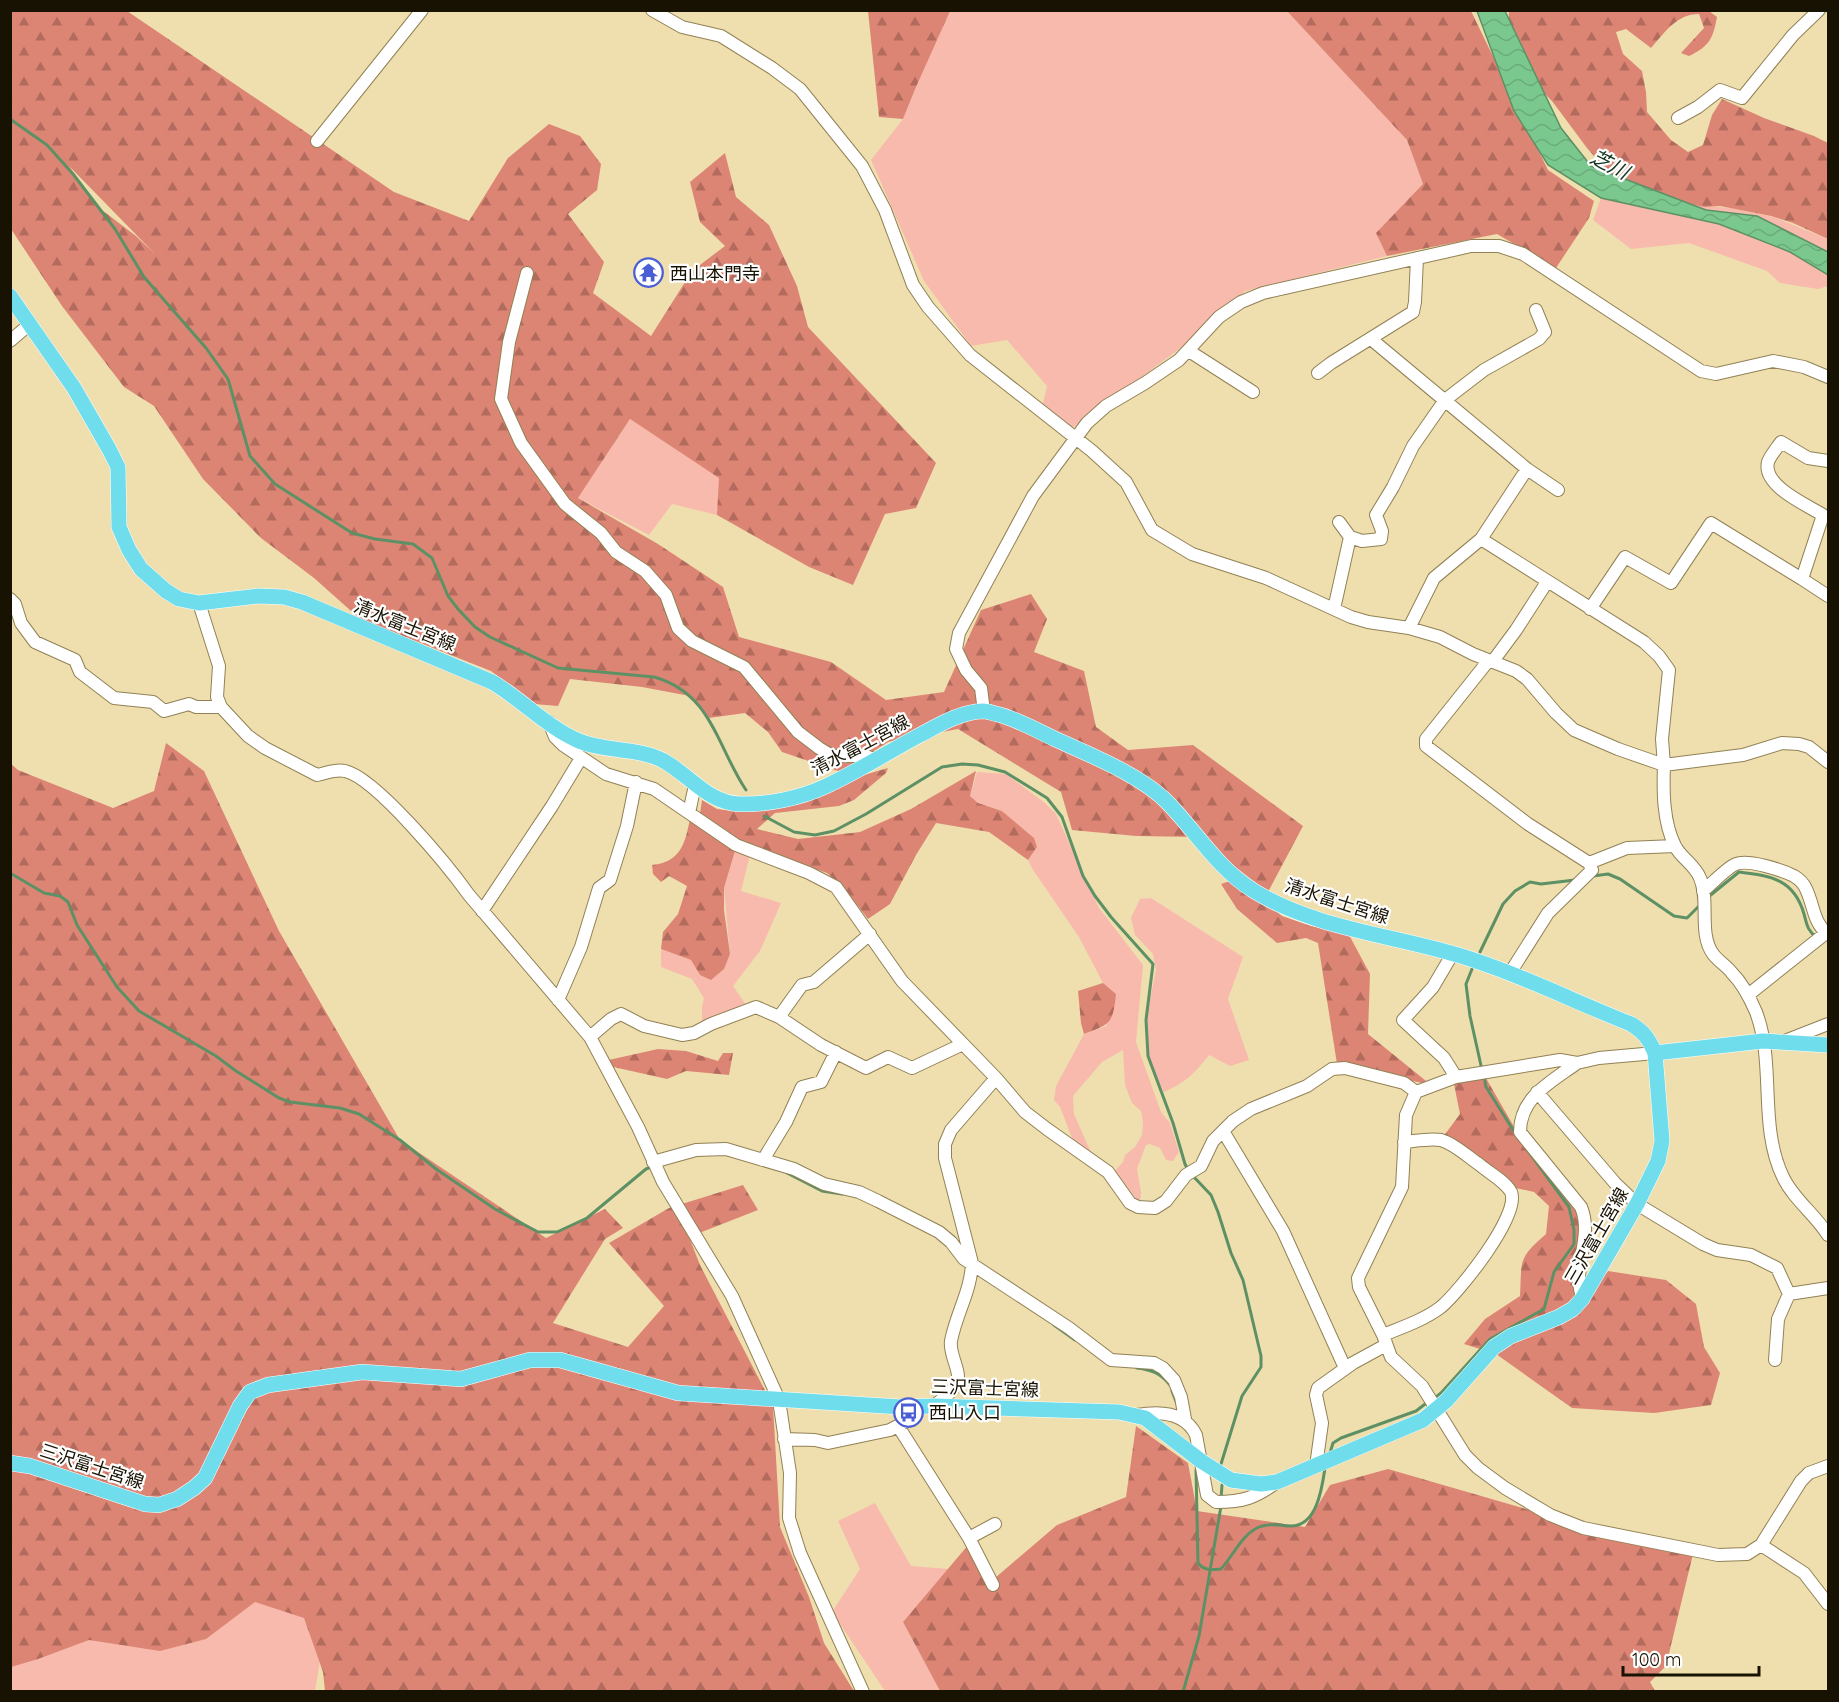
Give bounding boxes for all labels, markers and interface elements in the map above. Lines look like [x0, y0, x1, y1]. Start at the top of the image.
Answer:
water label: 芝川 [1587, 144, 1635, 185]
temple icon: 西山本門寺 [633, 257, 665, 289]
place label: 西山本門寺 [670, 262, 760, 285]
street label: 清水富士宮線 [351, 594, 459, 656]
street label: 清水富士宮線 [807, 709, 913, 781]
street label: 清水富士宮線 [1282, 873, 1392, 929]
street label: 三沢富士宮線 [1559, 1183, 1633, 1289]
street label: 三沢富士宮線 [931, 1375, 1039, 1401]
bus stop icon: 西山入口 [892, 1396, 924, 1428]
place label: 西山入口 [929, 1401, 1001, 1424]
street label: 三沢富士宮線 [37, 1438, 147, 1494]
scale bar [1623, 1639, 1760, 1677]
text: 100 m [1632, 1648, 1681, 1671]

